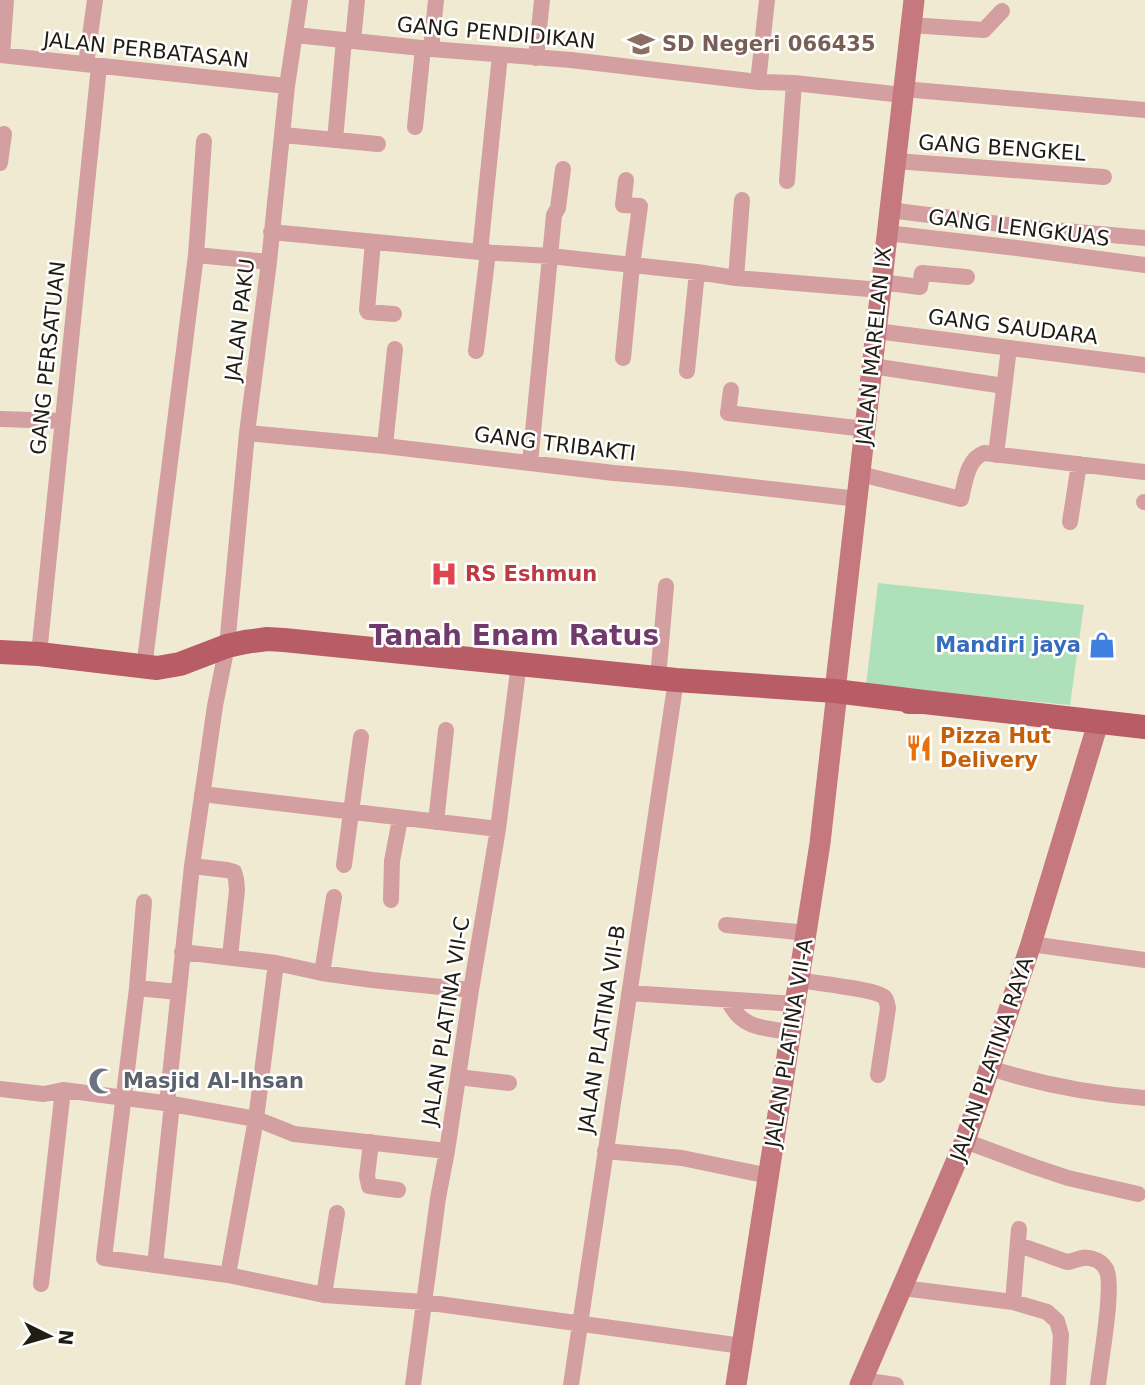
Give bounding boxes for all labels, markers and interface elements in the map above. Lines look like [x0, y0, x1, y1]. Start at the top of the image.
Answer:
street label: GANG PENDIDIKAN [396, 12, 596, 54]
street label: JALAN PERBATASAN [40, 27, 250, 73]
school or university icon: SD Negeri 066435 [626, 29, 656, 59]
place label: SD Negeri 066435 [662, 32, 876, 56]
street label: GANG BENGKEL [918, 130, 1087, 166]
street label: GANG LENGKUAS [927, 205, 1111, 251]
street label: JALAN MARELAN IX [851, 246, 896, 448]
street label: JALAN PAKU [220, 257, 259, 385]
street label: GANG PERSATUAN [26, 260, 70, 456]
street label: GANG SAUDARA [927, 305, 1100, 349]
street label: GANG TRIBAKTI [473, 422, 637, 466]
hospital icon: RS Eshmun [429, 559, 459, 589]
place label: RS Eshmun [465, 562, 597, 586]
district label: Tanah Enam Ratus [369, 619, 659, 652]
shop icon: Mandiri jaya [1087, 630, 1117, 660]
place label: Mandiri jaya [935, 633, 1081, 657]
place label: Pizza Hut Delivery [940, 724, 1051, 772]
restaurant icon: Pizza Hut Delivery [904, 733, 934, 763]
street label: JALAN PLATINA VII-C [417, 915, 474, 1129]
street label: JALAN PLATINA VII-B [573, 923, 630, 1137]
street label: JALAN PLATINA VII-A [760, 936, 817, 1151]
street label: JALAN PLATINA RAYA [945, 953, 1038, 1166]
mosque icon: Masjid Al-Ihsan [87, 1066, 117, 1096]
place label: Masjid Al-Ihsan [123, 1069, 304, 1093]
north arrow [14, 1301, 84, 1371]
text: N [54, 1329, 78, 1346]

